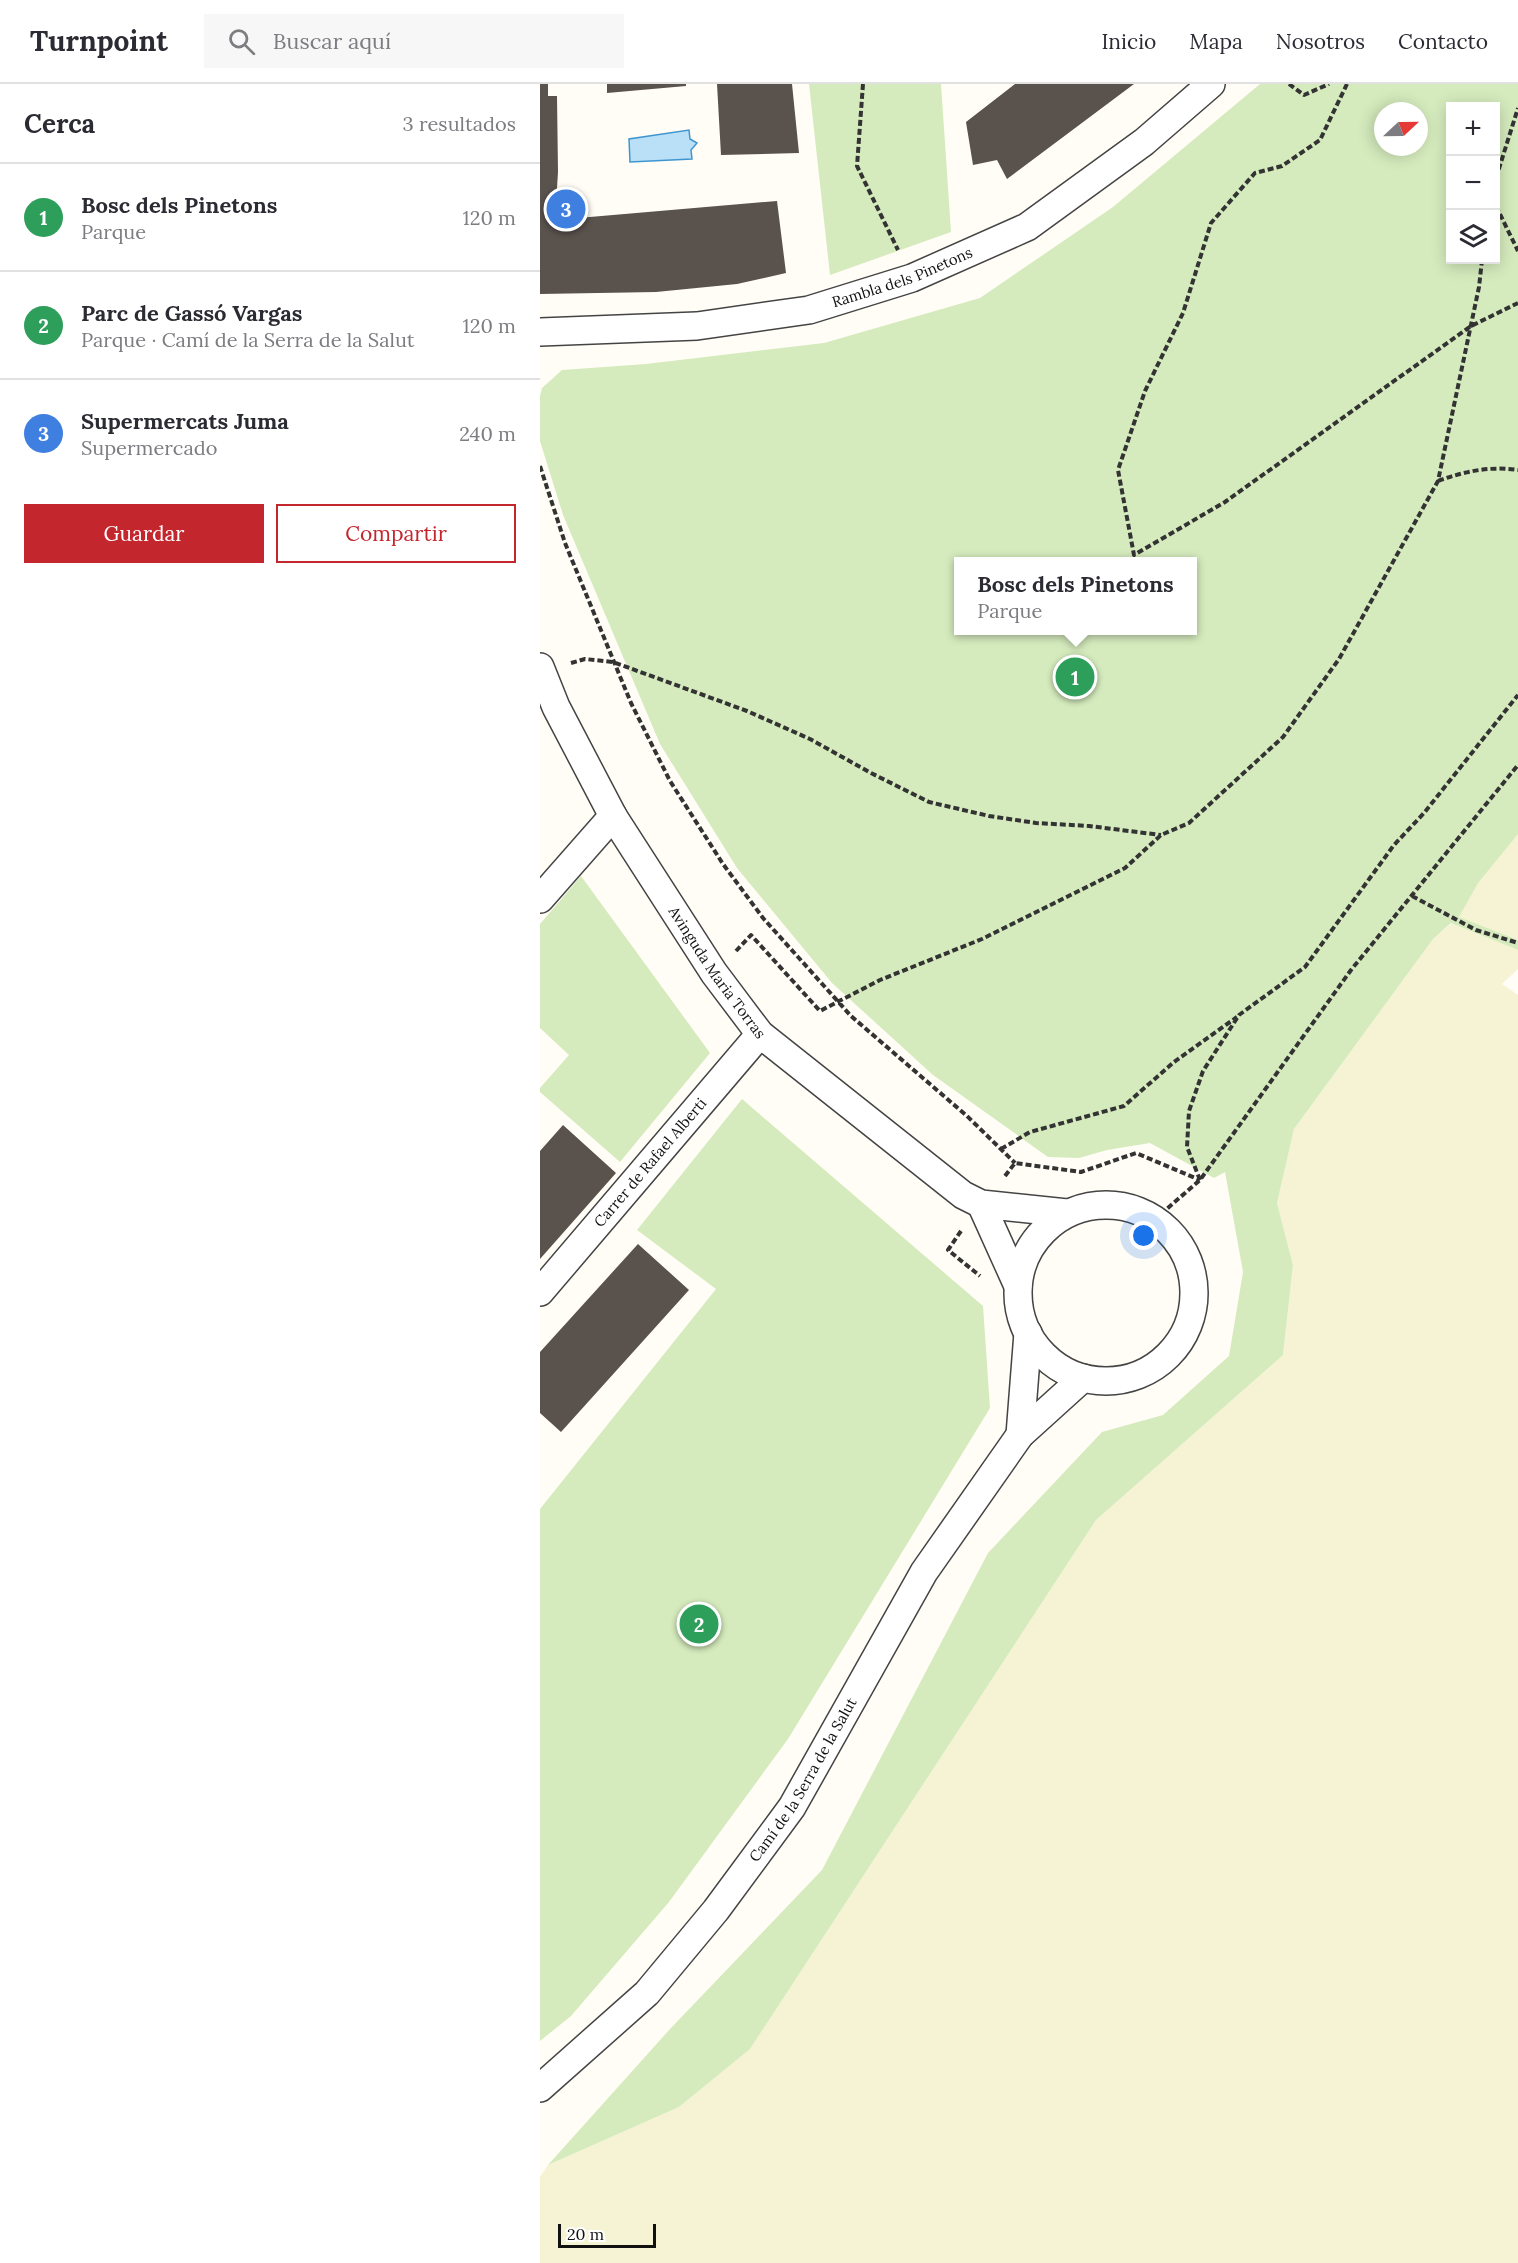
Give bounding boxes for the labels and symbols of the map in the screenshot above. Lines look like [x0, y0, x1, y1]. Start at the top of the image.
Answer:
north arrow [1374, 102, 1428, 156]
pin: 3 [546, 186, 586, 232]
street label: Rambla dels Pinetons [829, 242, 975, 311]
pin: 1 [1056, 654, 1094, 700]
street label: Avinguda Maria Torras [664, 902, 770, 1042]
street label: Carrer de Rafael Alberti [589, 1094, 710, 1231]
your location [1129, 1221, 1158, 1250]
pin: 2 [680, 1602, 718, 1646]
street label: Camí de la Serra de la Salut [745, 1694, 861, 1865]
scale bar [558, 2221, 656, 2248]

